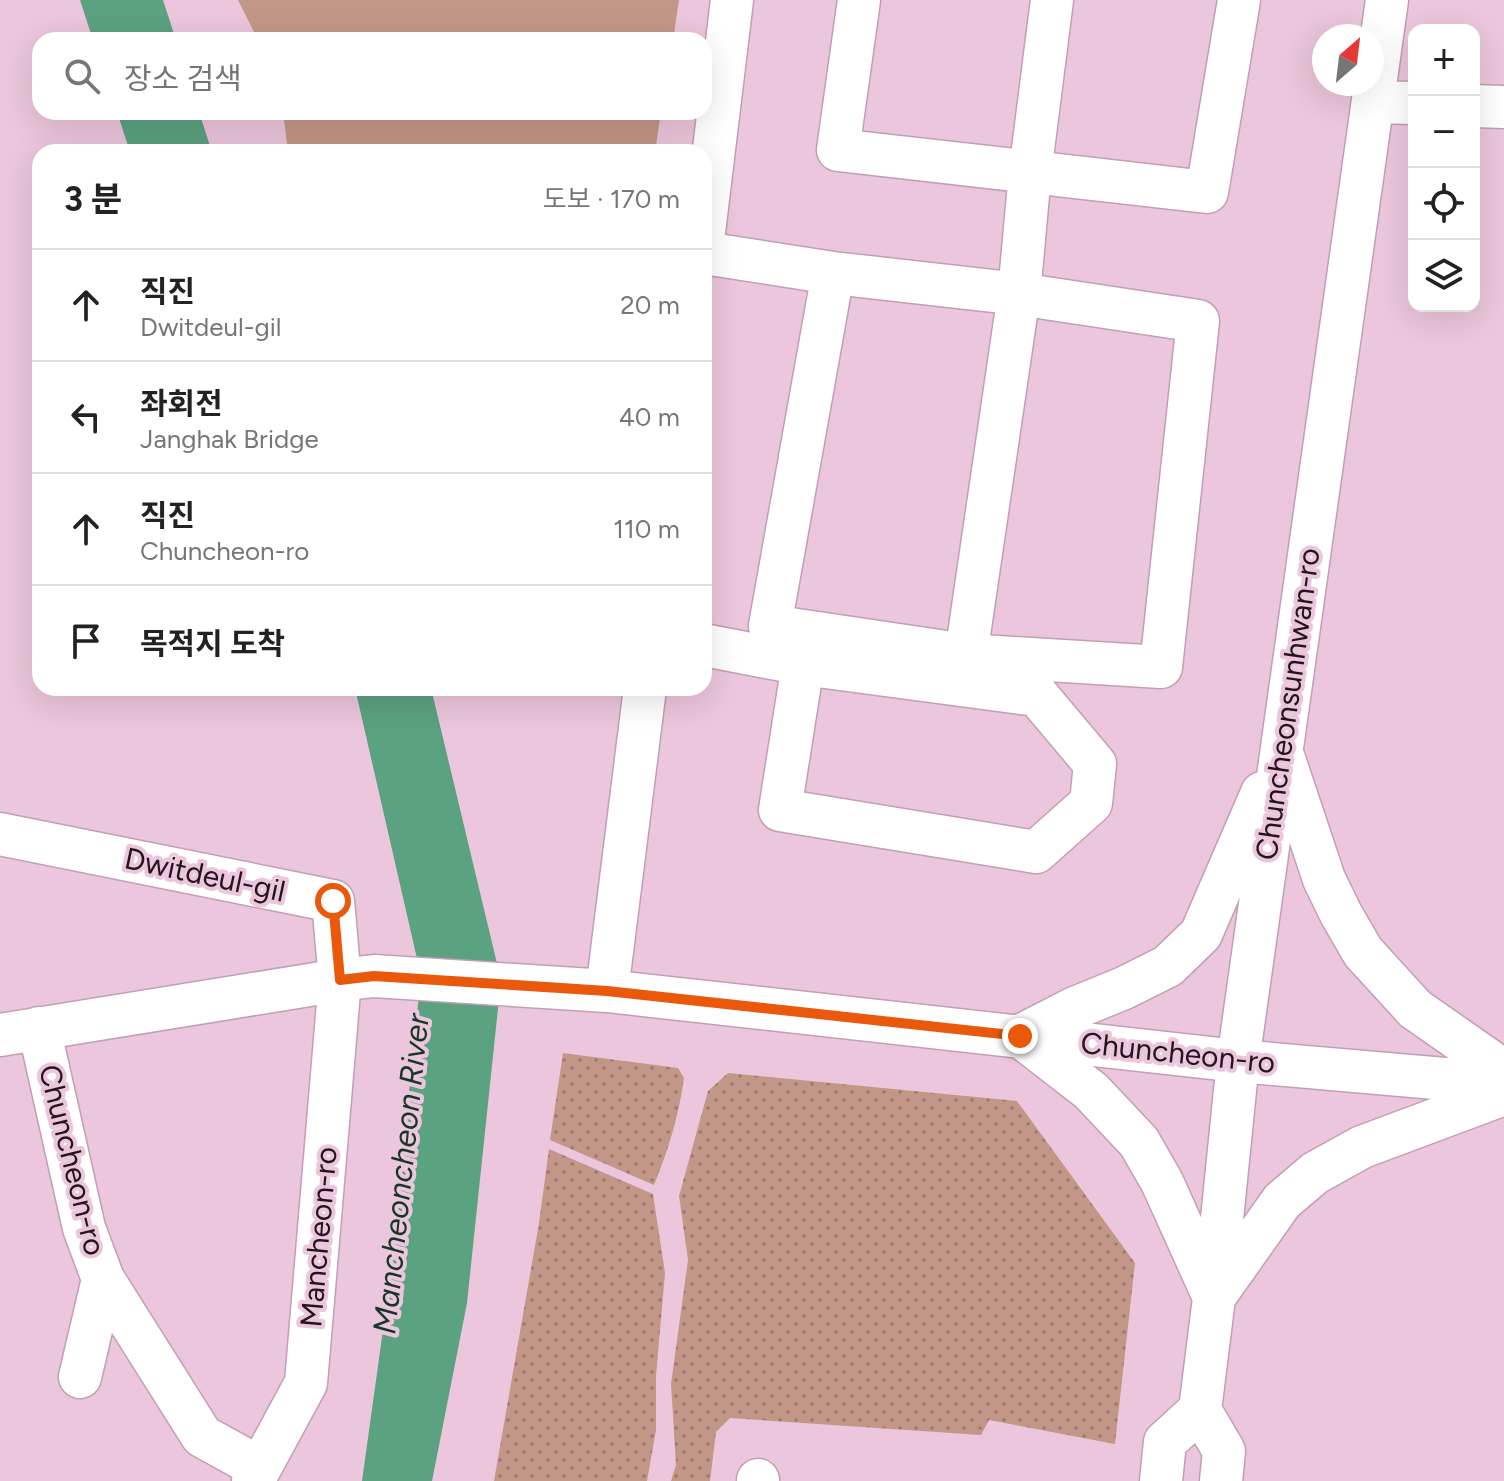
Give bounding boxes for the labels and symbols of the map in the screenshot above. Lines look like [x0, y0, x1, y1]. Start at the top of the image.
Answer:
north arrow [1312, 24, 1384, 96]
street label: Chuncheonsunhwan-ro [1247, 546, 1328, 862]
street label: Dwitdeul-gil [121, 839, 289, 910]
route start [315, 883, 351, 919]
water label: Mancheoncheon River [365, 1011, 437, 1336]
route end [1002, 1018, 1038, 1054]
street label: Chuncheon-ro [1079, 1024, 1277, 1081]
street label: Chuncheon-ro [31, 1061, 114, 1259]
street label: Mancheon-ro [292, 1145, 345, 1329]

